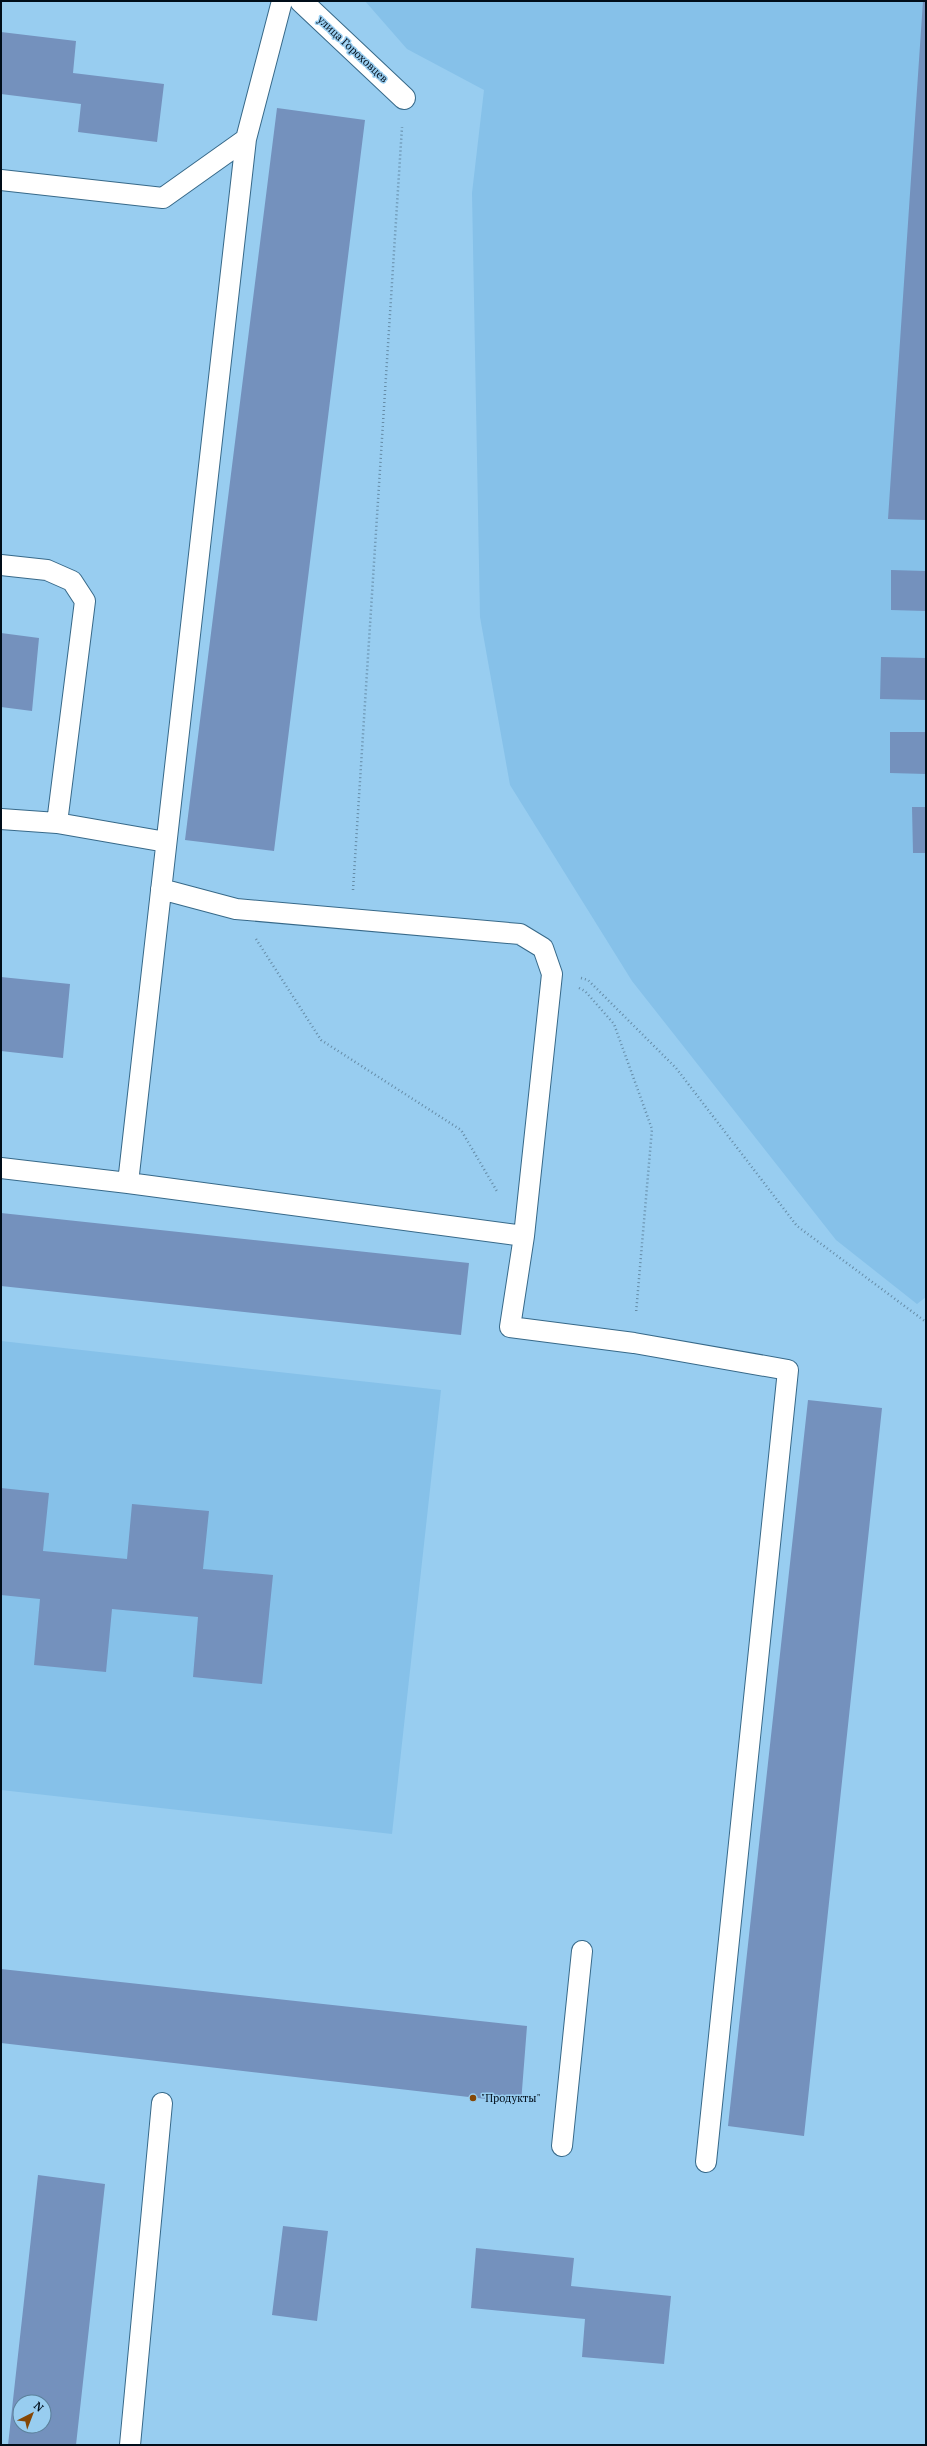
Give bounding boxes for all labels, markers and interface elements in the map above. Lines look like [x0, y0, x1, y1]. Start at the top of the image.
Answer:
street label: улица Гороховцев [314, 12, 392, 86]
place label: "Продукты" [481, 2091, 541, 2105]
marker: "Продукты" [468, 2093, 478, 2103]
north arrow [12, 2394, 52, 2434]
text: N [31, 2399, 47, 2415]

